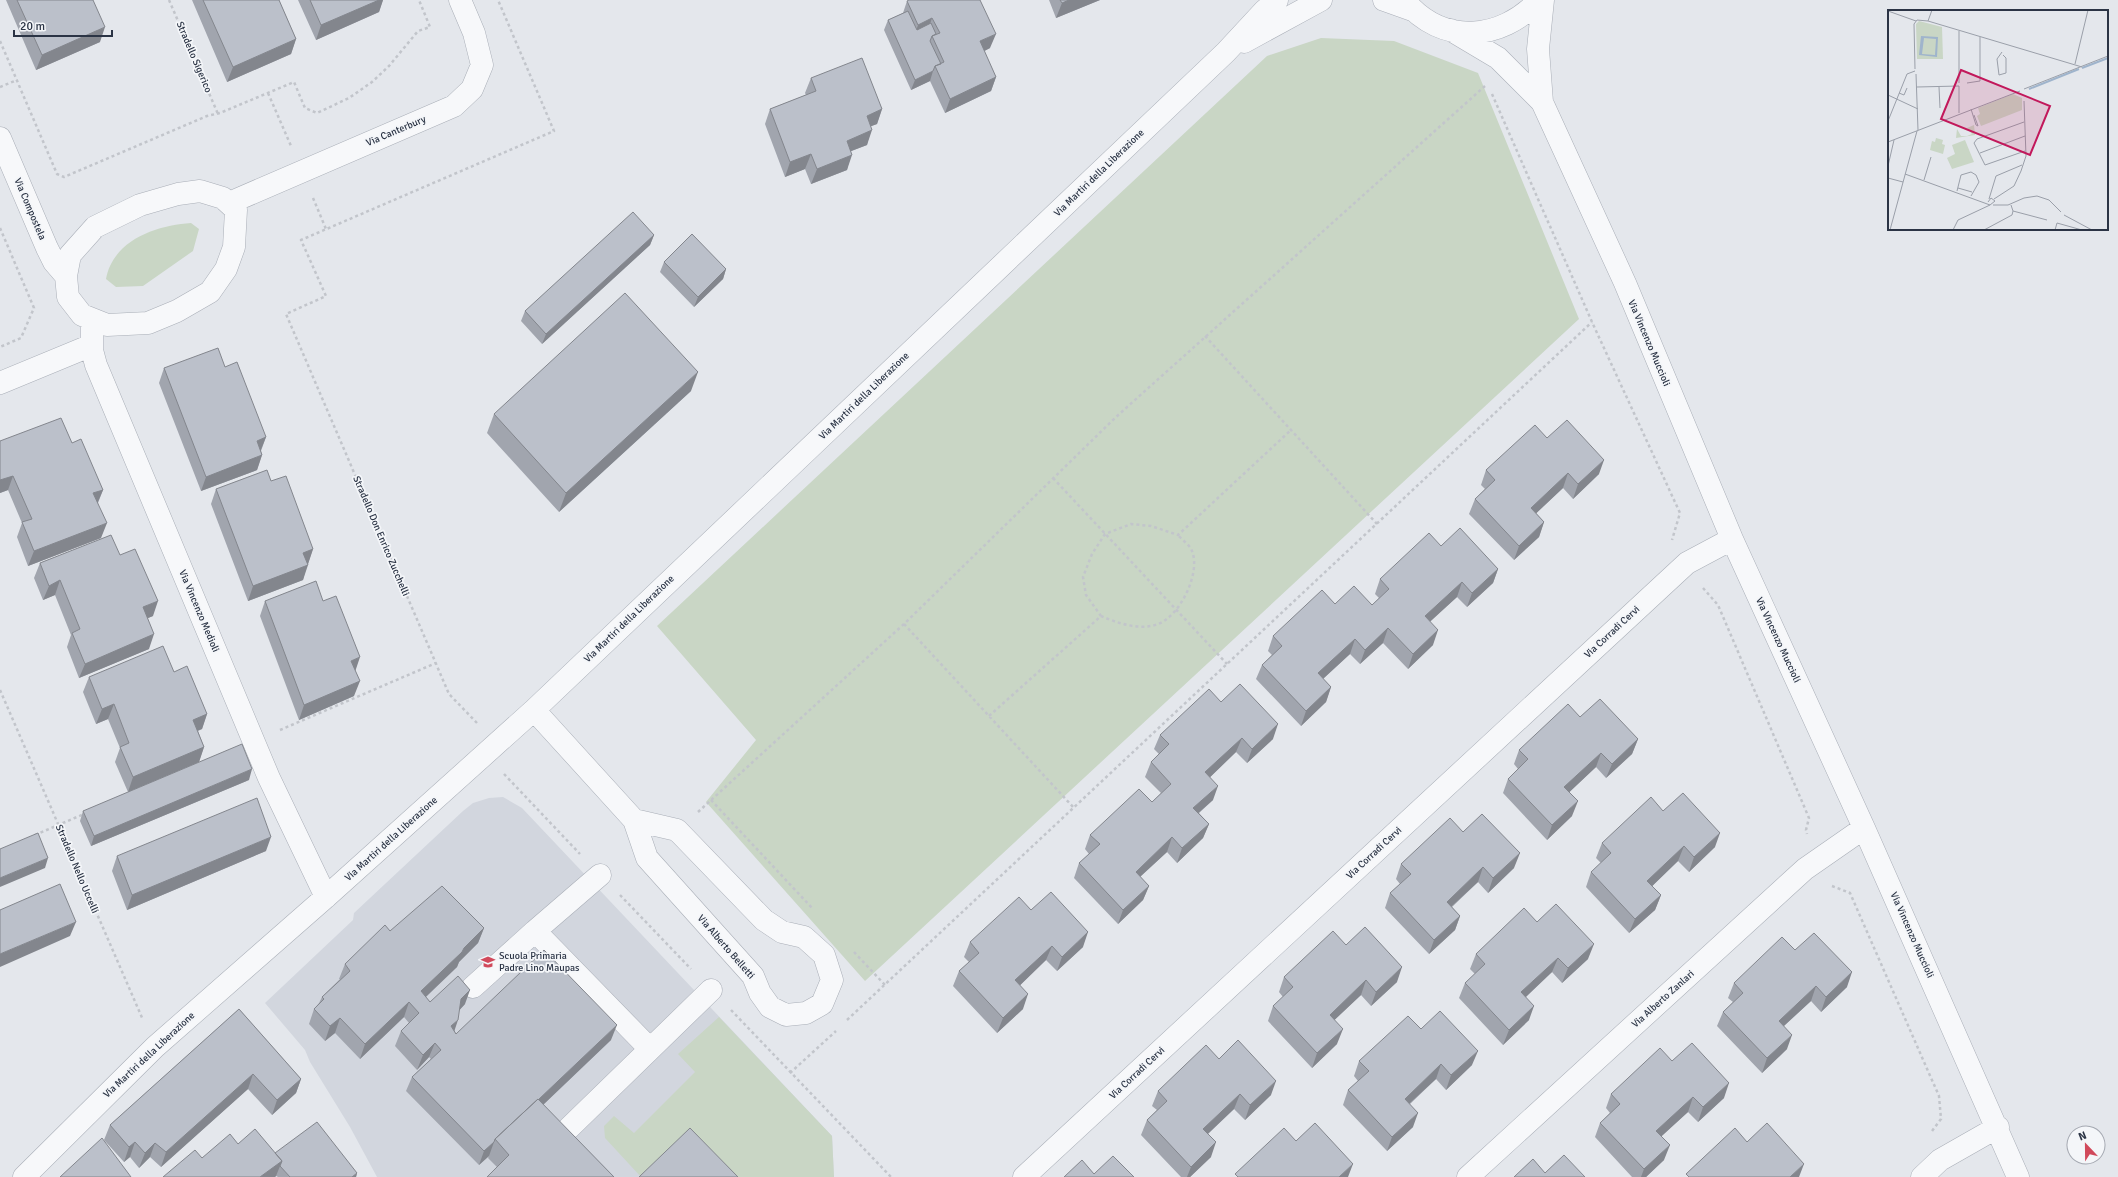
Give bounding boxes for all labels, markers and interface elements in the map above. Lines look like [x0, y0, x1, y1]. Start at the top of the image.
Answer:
inset map [1888, 10, 2108, 230]
scale bar [14, 12, 112, 38]
text: 20 m [20, 19, 45, 34]
street label: Stradello Sigerico [174, 20, 214, 94]
street label: Via Canterbury [364, 113, 428, 149]
street label: Via Martiri della Liberazione [1051, 127, 1147, 219]
street label: Via Compostela [12, 176, 48, 242]
street label: Via Vincenzo Muccioli [1625, 298, 1673, 388]
street label: Via Martiri della Liberazione [816, 350, 912, 442]
street label: Stradello Don Enrico Zucchelli [350, 474, 412, 598]
street label: Via Vincenzo Medioli [176, 568, 222, 654]
street label: Via Martiri della Liberazione [581, 573, 677, 665]
street label: Via Vincenzo Muccioli [1753, 595, 1803, 685]
street label: Via Corradi Cervi [1582, 603, 1642, 661]
street label: Via Martiri della Liberazione [342, 794, 440, 884]
street label: Stradello Nello Uccelli [53, 823, 101, 915]
street label: Via Corradi Cervi [1344, 824, 1404, 882]
street label: Via Vincenzo Muccioli [1888, 890, 1936, 980]
street label: Via Alberto Belletti [695, 912, 757, 982]
place label: Scuola Primaria Padre Lino Maupas [499, 950, 580, 974]
school or university icon: Scuola Primaria Padre Lino Maupas [480, 954, 496, 970]
street label: Via Alberto Zanlari [1629, 968, 1697, 1030]
street label: Via Martiri della Liberazione [101, 1009, 197, 1101]
street label: Via Corradi Cervi [1107, 1044, 1167, 1102]
north arrow [2066, 1125, 2106, 1165]
text: N [2076, 1129, 2088, 1144]

